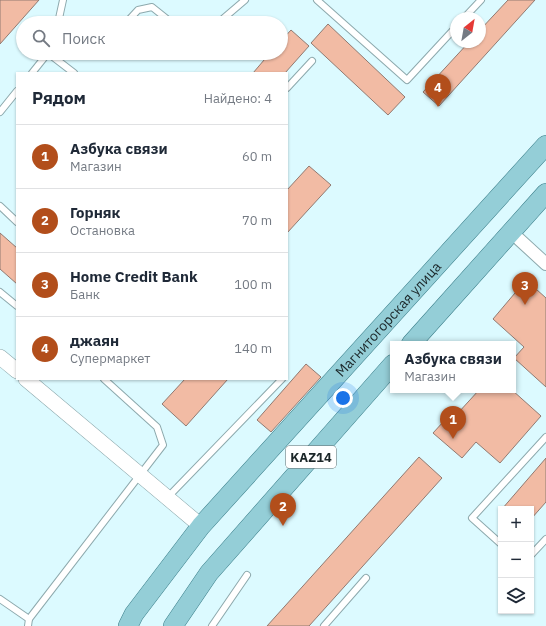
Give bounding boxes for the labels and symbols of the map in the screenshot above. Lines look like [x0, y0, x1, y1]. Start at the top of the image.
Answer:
north arrow [450, 12, 486, 48]
pin: 4 [425, 74, 451, 107]
street label: Магнитогорская улица [332, 257, 445, 381]
pin: 3 [512, 272, 538, 305]
your location [333, 388, 353, 408]
pin: 1 [440, 406, 466, 439]
road number: KAZ14 [286, 446, 336, 468]
pin: 2 [270, 493, 296, 526]

